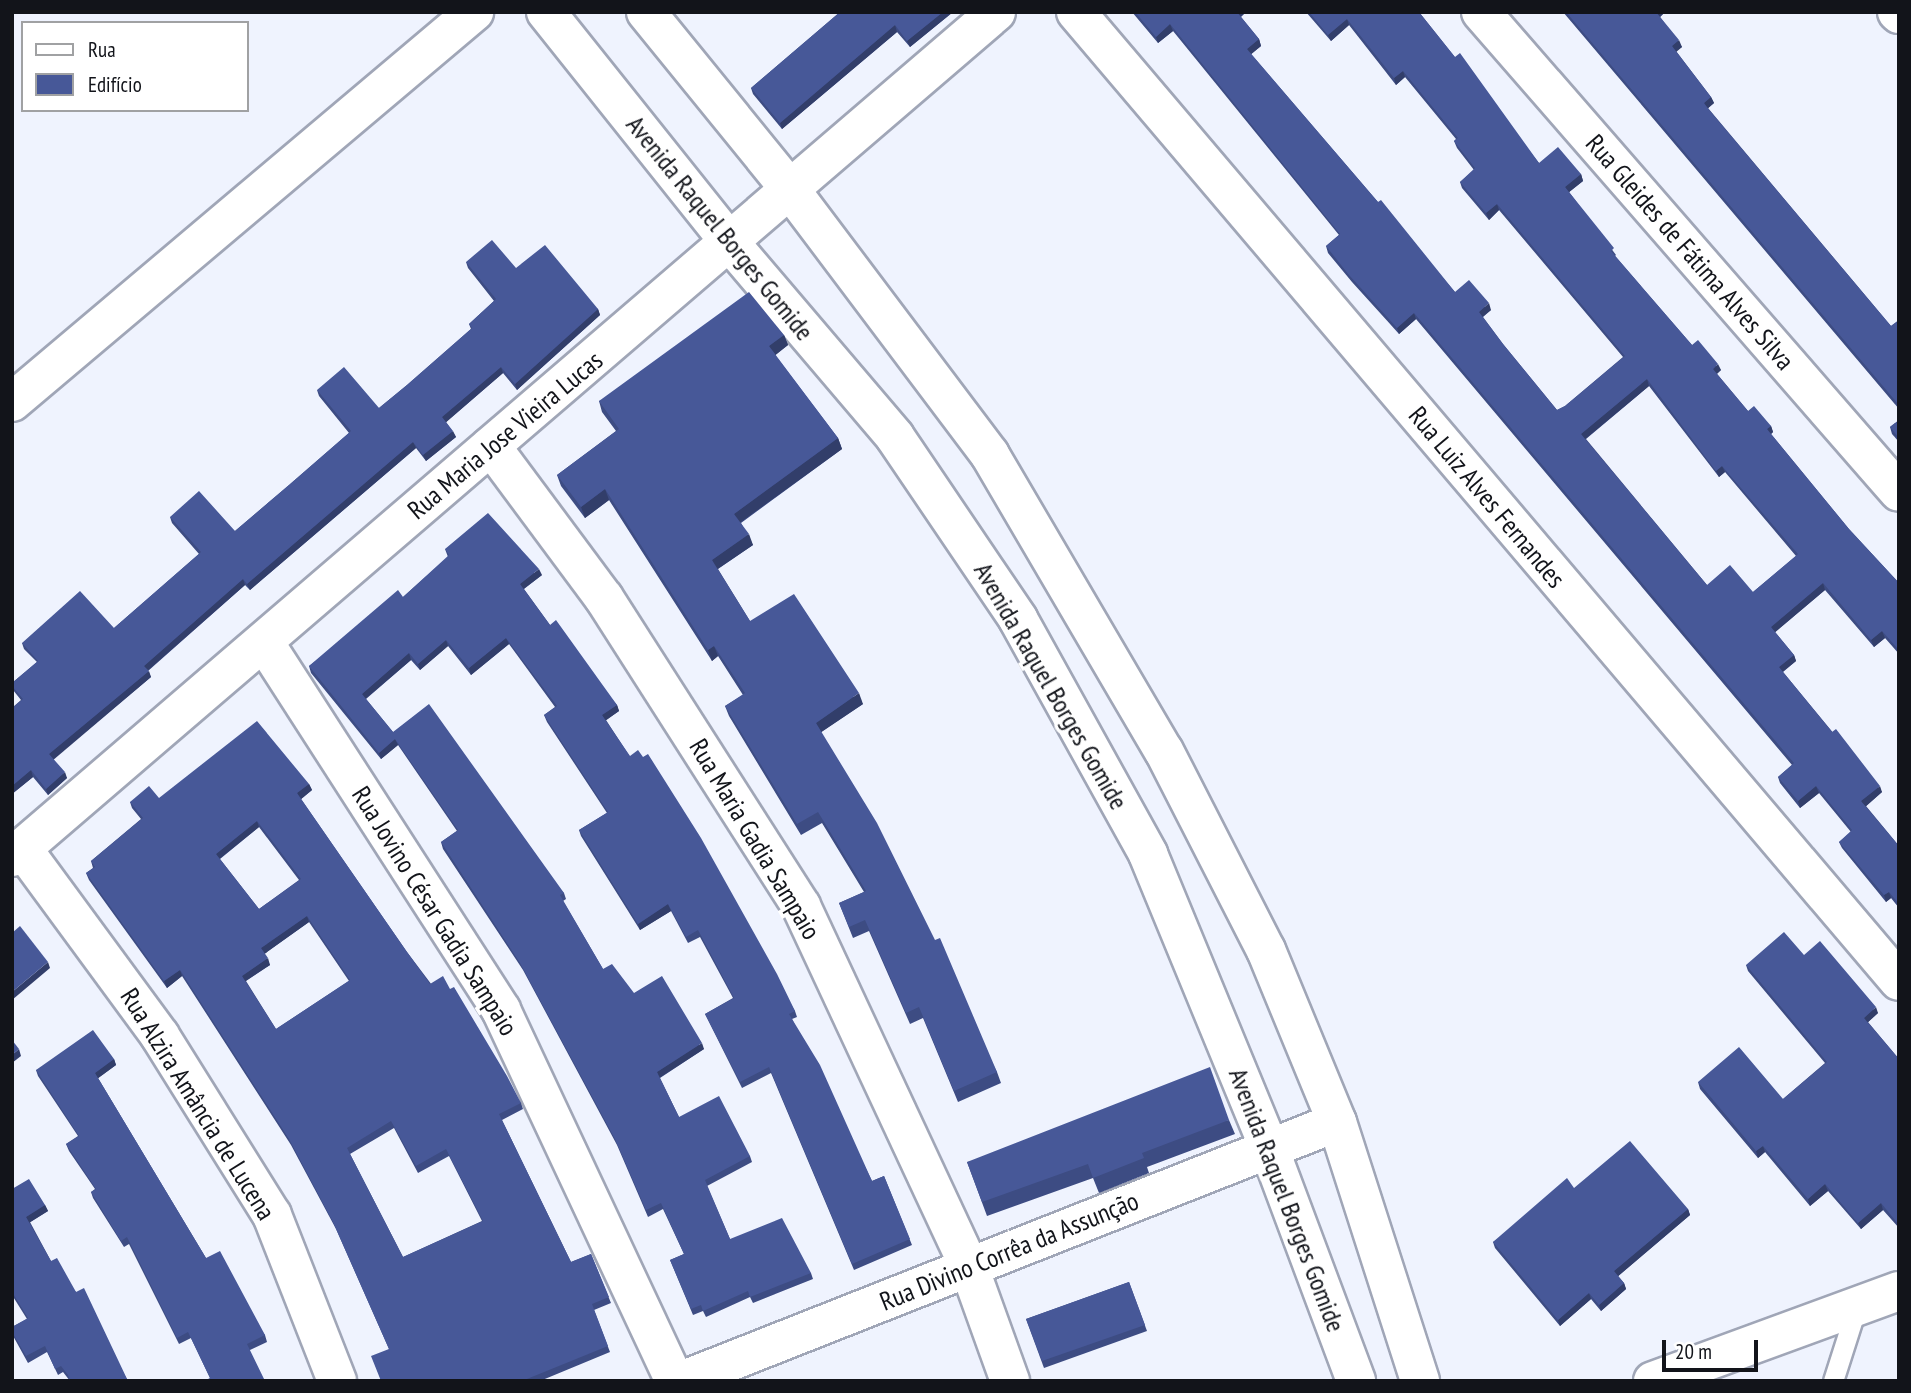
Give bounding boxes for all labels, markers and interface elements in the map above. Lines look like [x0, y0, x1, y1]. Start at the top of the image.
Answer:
legend [21, 21, 248, 112]
text: Rua [88, 36, 116, 63]
text: Edifício [88, 71, 142, 98]
street label: Avenida Raquel Borges Gomide [620, 109, 820, 347]
street label: Rua Gleides de Fátima Alves Silva [1579, 128, 1801, 376]
street label: Rua Maria Jose Vieira Lucas [401, 344, 609, 526]
street label: Rua Luiz Alves Fernandes [1402, 400, 1572, 594]
street label: Avenida Raquel Borges Gomide [968, 557, 1134, 815]
street label: Rua Maria Gadia Sampaio [683, 733, 827, 945]
street label: Rua Jovino César Gadia Sampaio [346, 781, 524, 1041]
street label: Rua Alzira Amância de Lucena [114, 982, 282, 1226]
street label: Avenida Raquel Borges Gomide [1222, 1064, 1352, 1336]
street label: Rua Divino Corrêa da Assunção [875, 1185, 1143, 1317]
scale bar [1666, 1326, 1762, 1370]
text: 20 m [1675, 1338, 1712, 1365]

